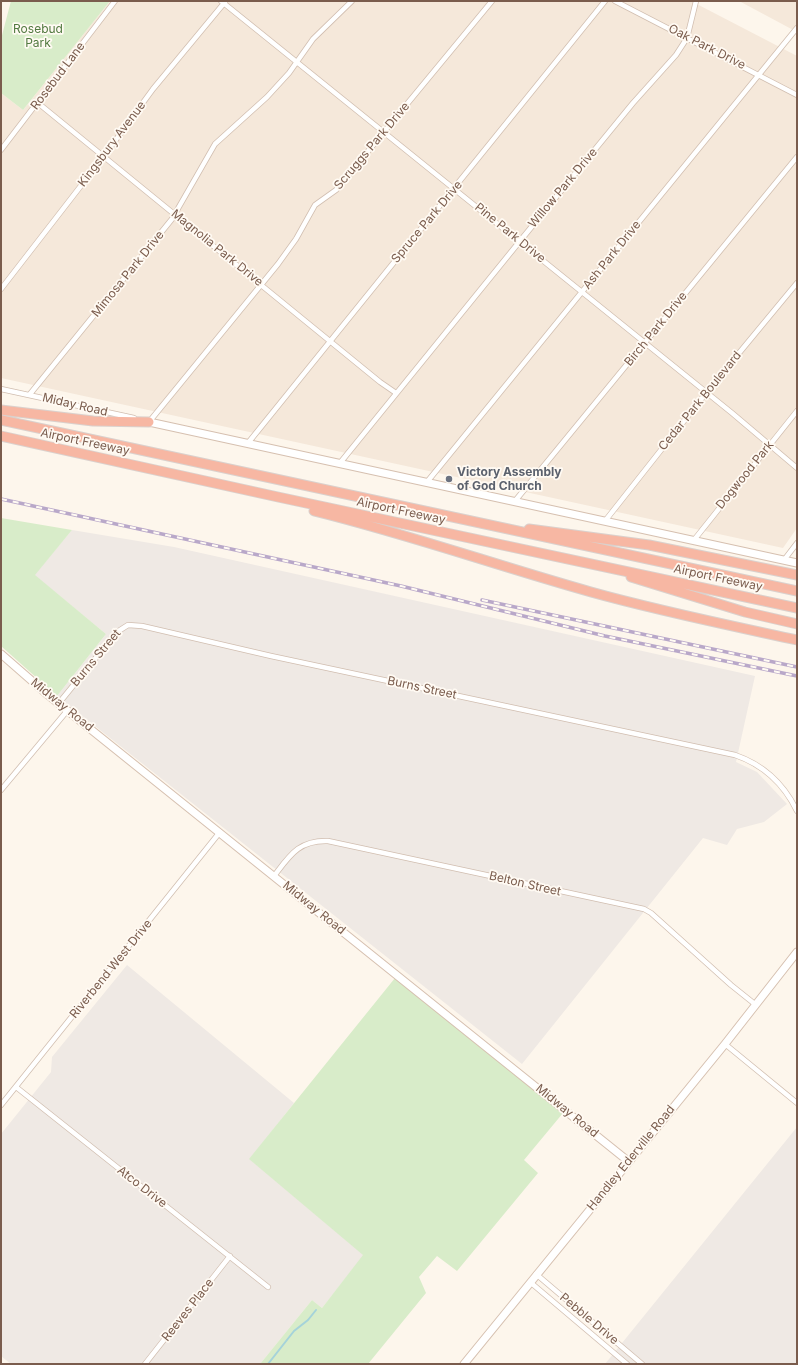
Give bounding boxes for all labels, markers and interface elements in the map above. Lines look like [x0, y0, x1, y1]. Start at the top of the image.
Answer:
street label: Oak Park Drive [666, 21, 748, 73]
park label: Rosebud Park [13, 22, 63, 50]
street label: Rosebud Lane [28, 39, 88, 113]
street label: Kingsbury Avenue [75, 98, 149, 190]
street label: Scruggs Park Drive [331, 99, 413, 193]
street label: Willow Park Drive [525, 145, 601, 231]
street label: Spruce Park Drive [388, 178, 466, 266]
street label: Pine Park Drive [472, 200, 548, 266]
street label: Magnolia Park Drive [168, 207, 266, 289]
street label: Ash Park Drive [580, 218, 644, 292]
street label: Mimosa Park Drive [89, 228, 167, 320]
street label: Birch Park Drive [622, 289, 690, 369]
street label: Cedar Park Boulevard [655, 348, 745, 454]
street label: Miday Road [41, 390, 109, 420]
street label: Airport Freeway [39, 426, 131, 458]
street label: Dogwood Park [713, 438, 777, 512]
place label: Victory Assembly of God Church [457, 465, 562, 493]
marker: Victory Assembly of God Church [444, 474, 454, 484]
street label: Airport Freeway [355, 495, 447, 527]
street label: Airport Freeway [672, 562, 764, 594]
street label: Burns Street [68, 626, 124, 690]
street label: Burns Street [386, 674, 458, 702]
street label: Midway Road [28, 675, 96, 735]
street label: Belton Street [488, 869, 562, 899]
street label: Midway Road [280, 878, 348, 938]
street label: Riverbend West Drive [67, 917, 155, 1021]
street label: Midway Road [533, 1081, 601, 1141]
street label: Handley Ederville Road [584, 1103, 678, 1213]
street label: Atco Drive [114, 1163, 170, 1211]
street label: Reeves Place [159, 1276, 217, 1344]
street label: Pebble Drive [557, 1290, 621, 1348]

